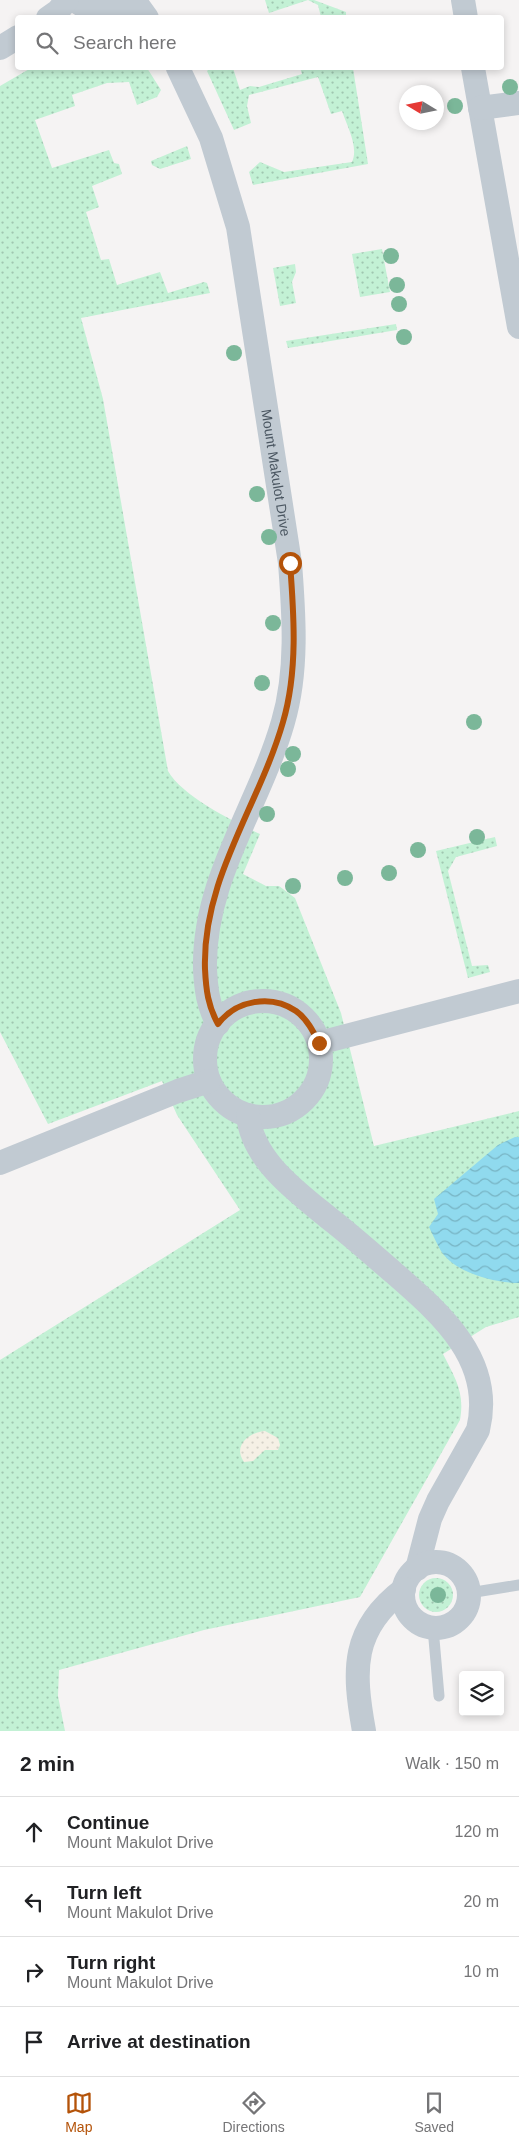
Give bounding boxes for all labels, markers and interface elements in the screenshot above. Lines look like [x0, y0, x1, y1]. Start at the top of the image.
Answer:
search box [15, 15, 504, 70]
icon: search [33, 29, 61, 57]
text: Search here [73, 32, 177, 53]
north arrow [399, 85, 444, 130]
street label: Mount Makulot Drive [258, 408, 294, 538]
route start [279, 552, 302, 575]
route end [308, 1032, 331, 1055]
map controls [459, 1671, 504, 1716]
button: layers [459, 1671, 504, 1716]
text: 2 min [20, 1752, 75, 1775]
text: Walk · 150 m [405, 1755, 499, 1772]
text: Continue [67, 1812, 149, 1833]
icon: ahead [20, 1818, 48, 1846]
text: 120 m [455, 1823, 499, 1840]
text: Mount Makulot Drive [67, 1834, 214, 1851]
text: Turn left [67, 1882, 142, 1903]
icon: left [20, 1888, 48, 1916]
text: 20 m [463, 1893, 499, 1910]
text: Mount Makulot Drive [67, 1904, 214, 1921]
text: Turn right [67, 1952, 155, 1973]
icon: right [20, 1958, 48, 1986]
text: 10 m [463, 1963, 499, 1980]
text: Mount Makulot Drive [67, 1974, 214, 1991]
icon: arrive [20, 2028, 48, 2056]
text: Arrive at destination [67, 2031, 251, 2052]
tab: Map [65, 2089, 93, 2135]
tab: Directions [223, 2089, 285, 2135]
tab: Saved [414, 2089, 454, 2135]

